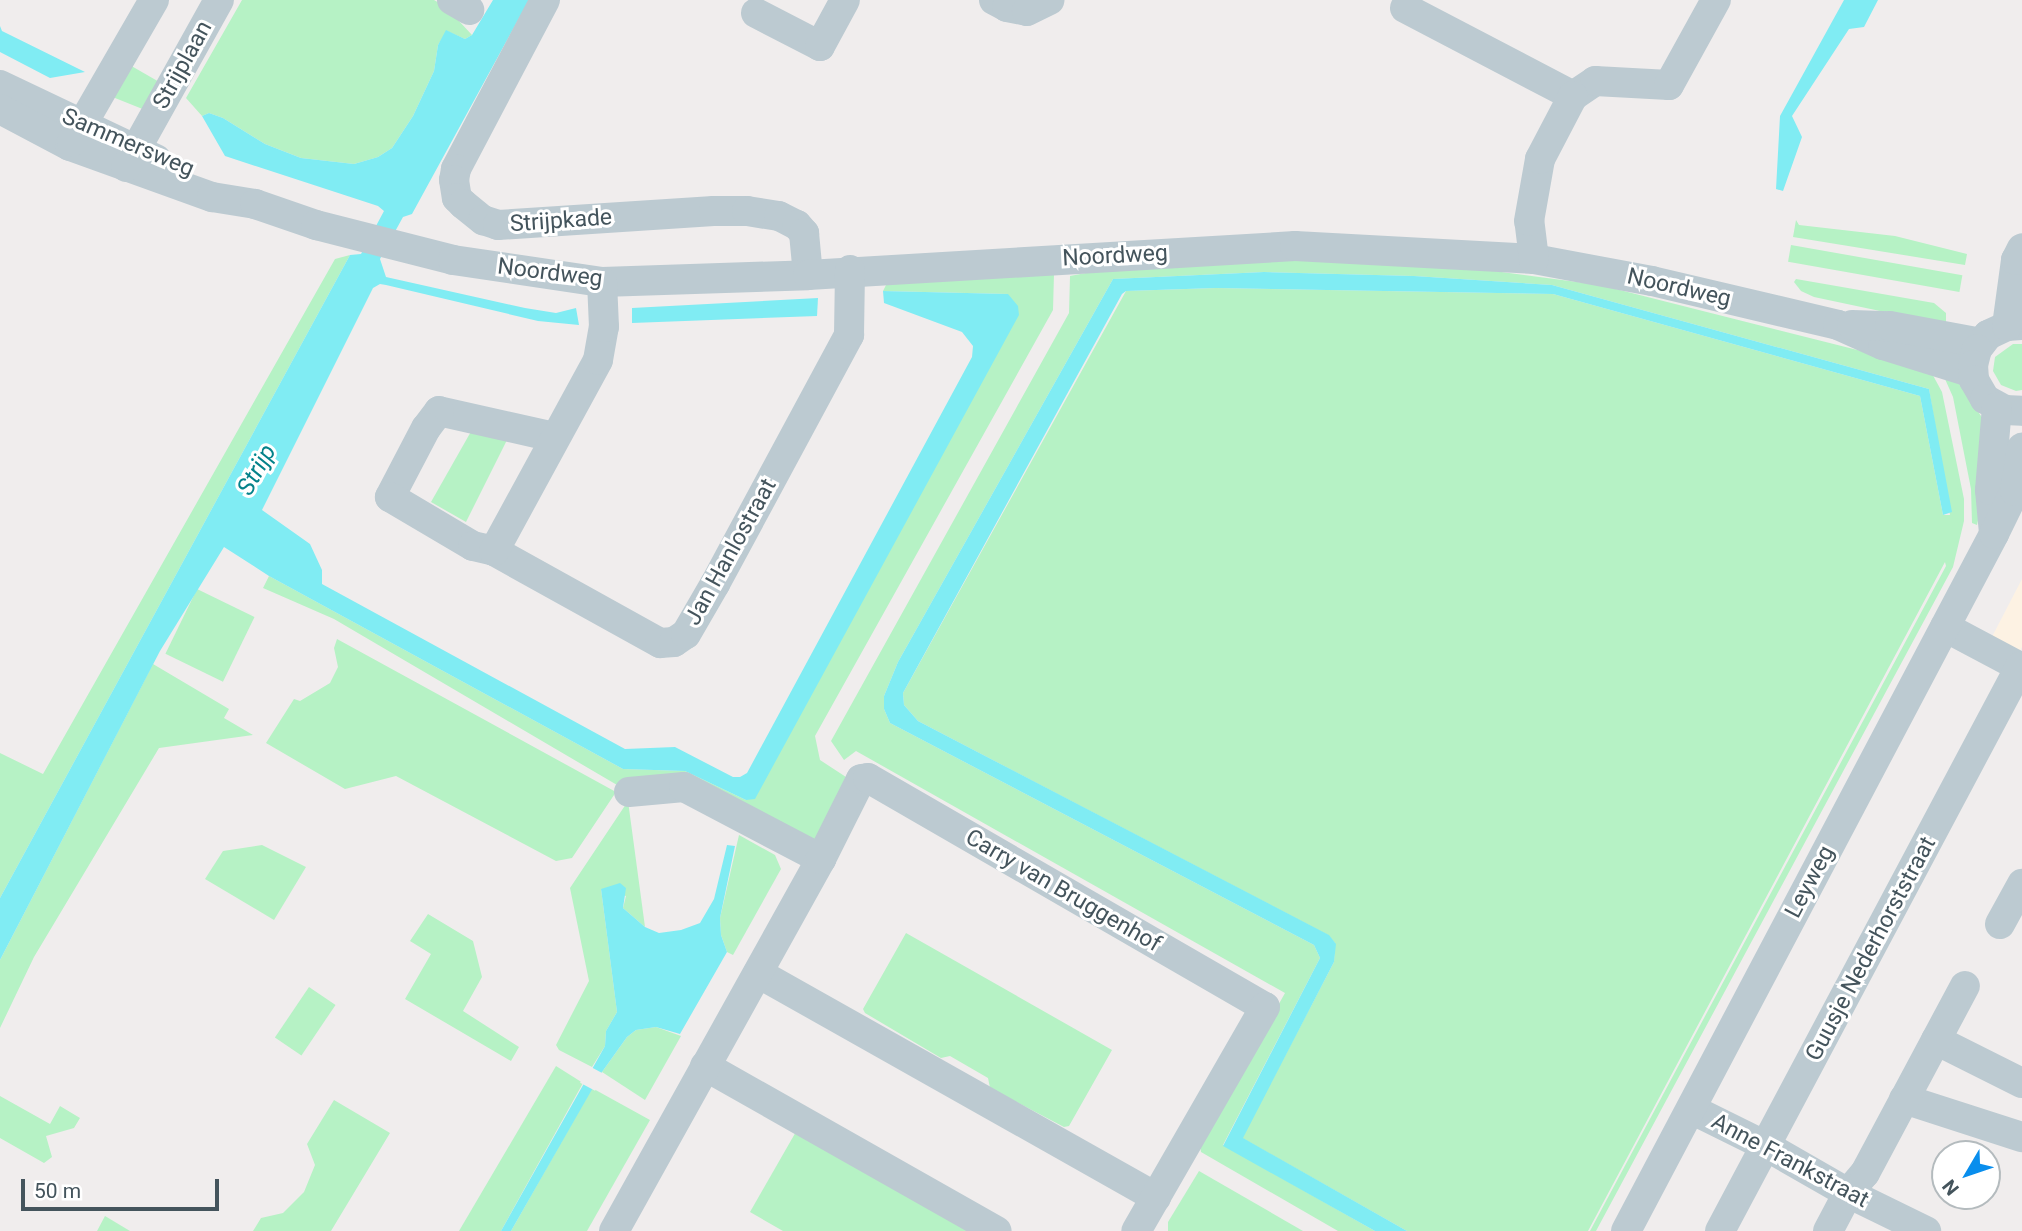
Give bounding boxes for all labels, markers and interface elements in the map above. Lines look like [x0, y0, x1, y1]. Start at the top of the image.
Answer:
street label: Strijplaan [148, 16, 218, 114]
street label: Sammersweg [58, 103, 198, 183]
street label: Strijpkade [509, 204, 613, 238]
street label: Noordweg [1062, 239, 1168, 273]
street label: Noordweg [496, 253, 604, 293]
street label: Noordweg [1624, 263, 1734, 313]
water label: Strijp [231, 440, 283, 500]
street label: Jan Hanlostraat [679, 474, 783, 630]
street label: Carry van Bruggenhof [960, 824, 1166, 958]
street label: Guusje Nederhorststraat [1800, 832, 1942, 1066]
street label: Leyweg [1780, 841, 1840, 923]
street label: Anne Frankstraat [1707, 1108, 1873, 1214]
north arrow [1931, 1140, 2001, 1210]
scale bar [24, 1164, 222, 1208]
text: N [1938, 1175, 1964, 1200]
text: 50 m [34, 1179, 81, 1203]

